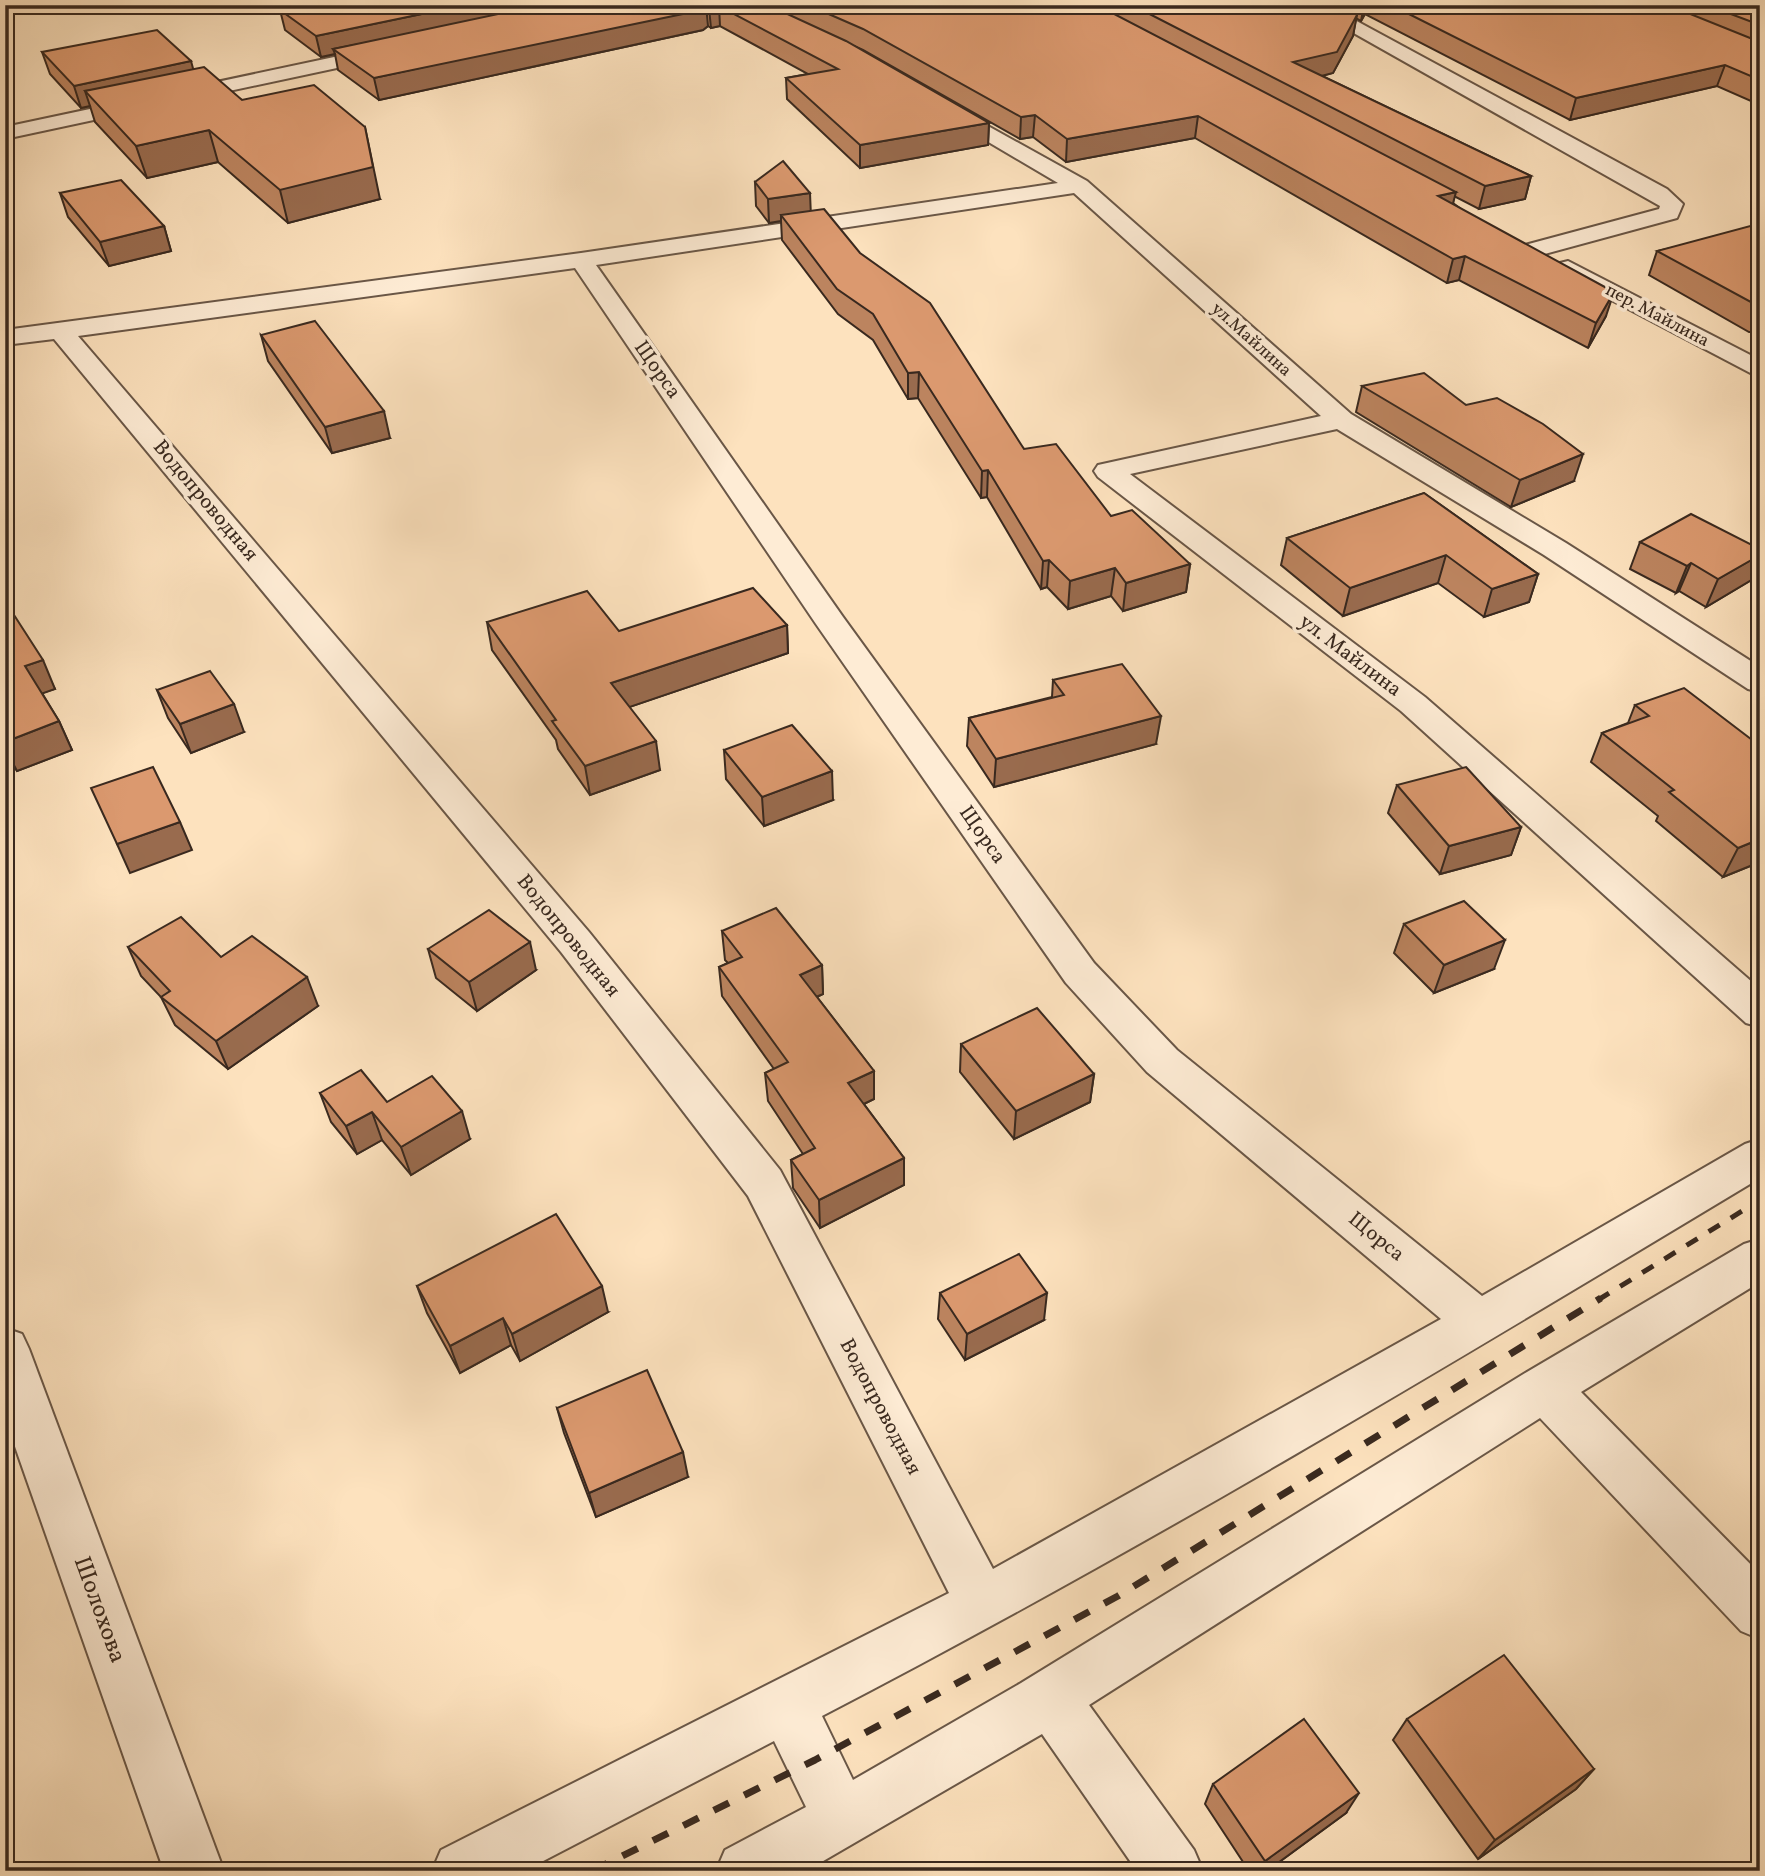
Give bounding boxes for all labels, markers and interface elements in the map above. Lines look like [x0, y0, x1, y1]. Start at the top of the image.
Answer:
street label: пер. Майлина [1601, 278, 1713, 354]
street label: ул.Майлина [1205, 297, 1297, 383]
street label: Щорса [626, 335, 688, 405]
street label: Водопроводная [145, 434, 265, 568]
street label: ул. Майлина [1293, 608, 1407, 704]
street label: Щорса [951, 800, 1013, 870]
street label: Водопроводная [509, 868, 627, 1004]
street label: Щорса [1342, 1205, 1410, 1269]
street label: Водопроводная [832, 1334, 928, 1480]
street label: Шолохова [64, 1552, 134, 1668]

